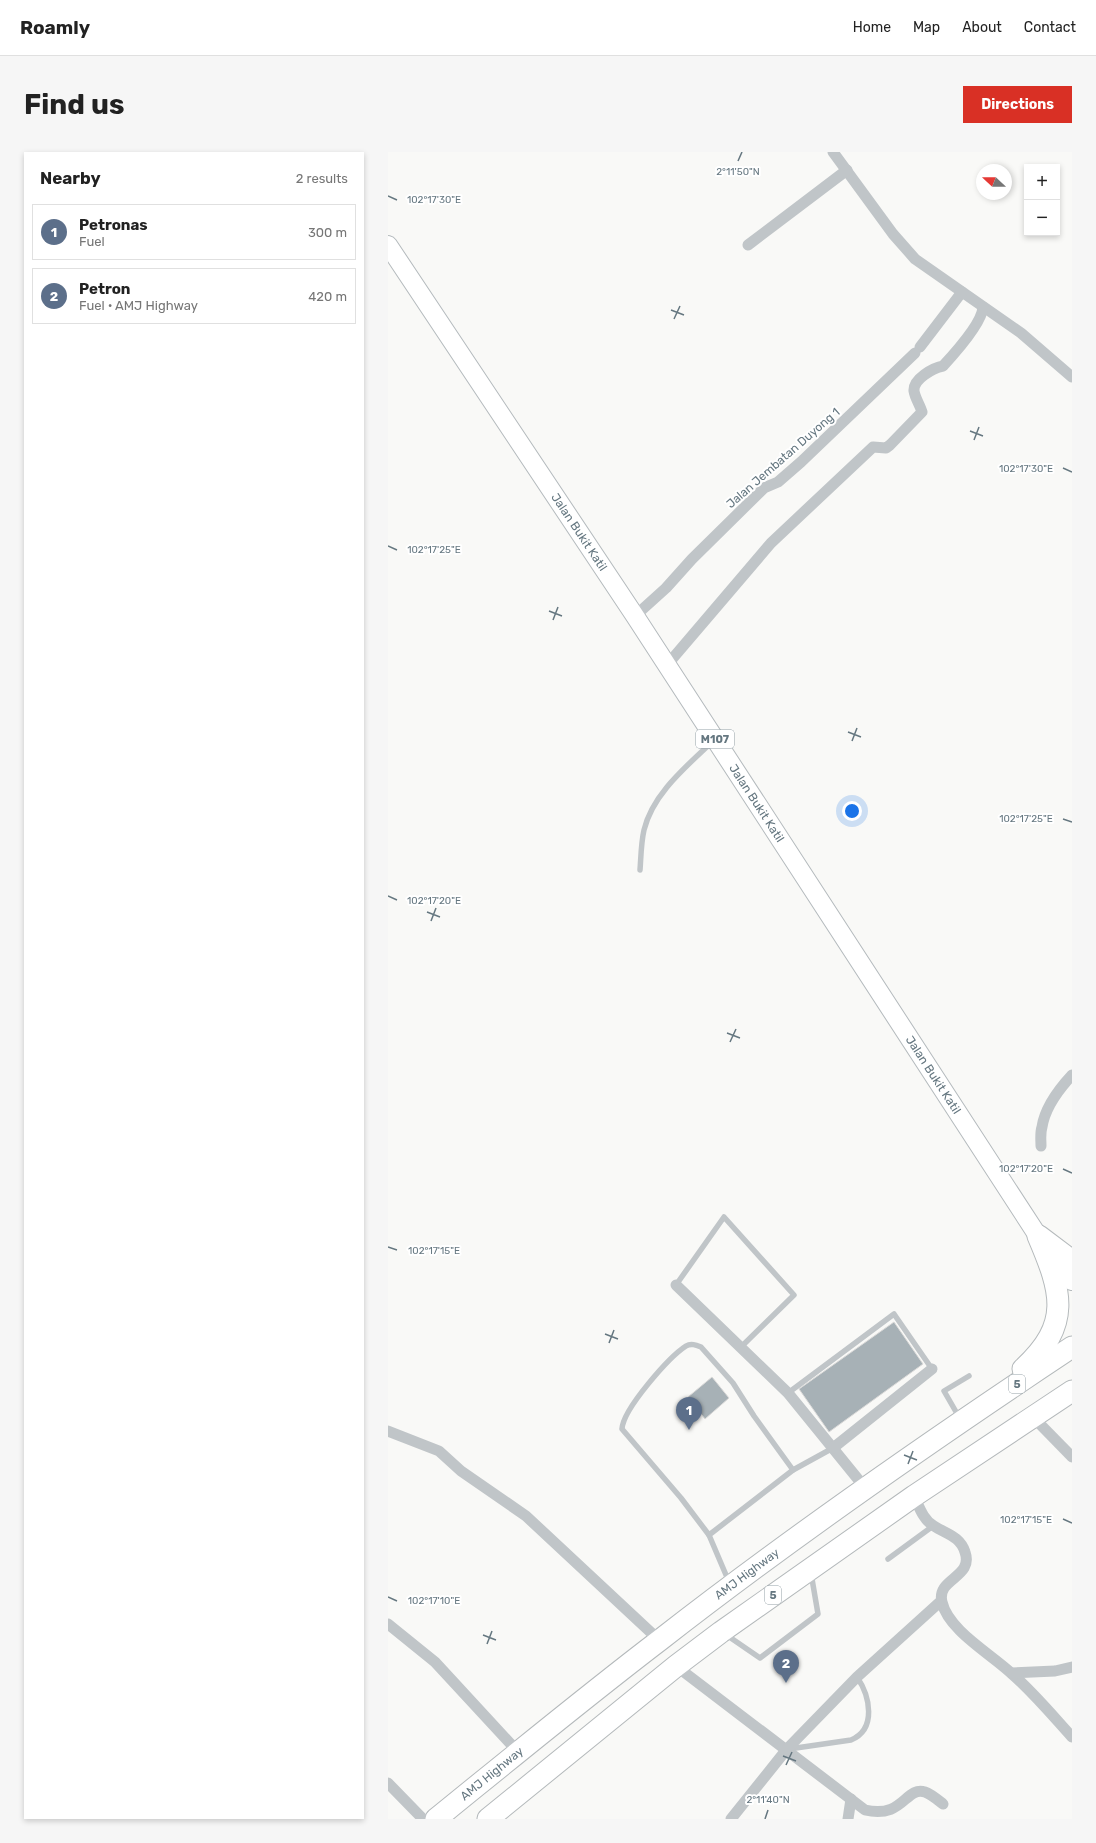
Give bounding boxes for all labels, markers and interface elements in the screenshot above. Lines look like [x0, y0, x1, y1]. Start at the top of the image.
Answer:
text: Roamly [20, 16, 90, 39]
text: Home [853, 19, 891, 36]
text: Map [913, 19, 940, 36]
text: About [962, 19, 1002, 36]
text: Contact [1024, 19, 1076, 36]
button: Directions [963, 86, 1072, 123]
text: Find us [24, 88, 124, 121]
north arrow [976, 164, 1012, 200]
map controls [1024, 164, 1060, 236]
button: + [1024, 164, 1060, 200]
text: 2°11'50"N [716, 166, 760, 178]
text: Nearby [40, 168, 101, 188]
text: 2 results [296, 171, 348, 186]
text: 102°17'30"E [407, 194, 461, 206]
button: − [1024, 200, 1060, 236]
text: Petronas [79, 216, 148, 234]
text: 1 [51, 225, 57, 240]
text: 300 m [308, 225, 347, 240]
text: Fuel [79, 234, 105, 249]
text: Petron [79, 280, 131, 298]
text: 2 [50, 289, 58, 304]
text: 420 m [308, 289, 347, 304]
text: Fuel · AMJ Highway [79, 298, 198, 313]
street label: Jalan Jembatan Duyong 1 [724, 405, 842, 511]
text: 102°17'30"E [999, 463, 1053, 475]
street label: Jalan Bukit Katil [548, 491, 610, 574]
text: 102°17'25"E [407, 544, 461, 556]
road number: M107 [696, 730, 734, 748]
street label: Jalan Bukit Katil [726, 762, 787, 845]
your location [842, 801, 862, 821]
text: 102°17'25"E [999, 813, 1053, 825]
text: 102°17'20"E [407, 895, 461, 907]
street label: Jalan Bukit Katil [903, 1033, 964, 1117]
text: 102°17'20"E [999, 1163, 1053, 1175]
text: 102°17'15"E [408, 1245, 460, 1257]
road number: 5 [1009, 1375, 1025, 1393]
pin: 1 [676, 1397, 702, 1430]
text: 102°17'15"E [1000, 1514, 1052, 1526]
street label: AMJ Highway [712, 1545, 782, 1602]
road number: 5 [765, 1586, 781, 1604]
text: 102°17'10"E [408, 1595, 460, 1607]
pin: 2 [773, 1650, 799, 1683]
street label: AMJ Highway [458, 1744, 526, 1803]
text: 2°11'40"N [746, 1794, 790, 1806]

